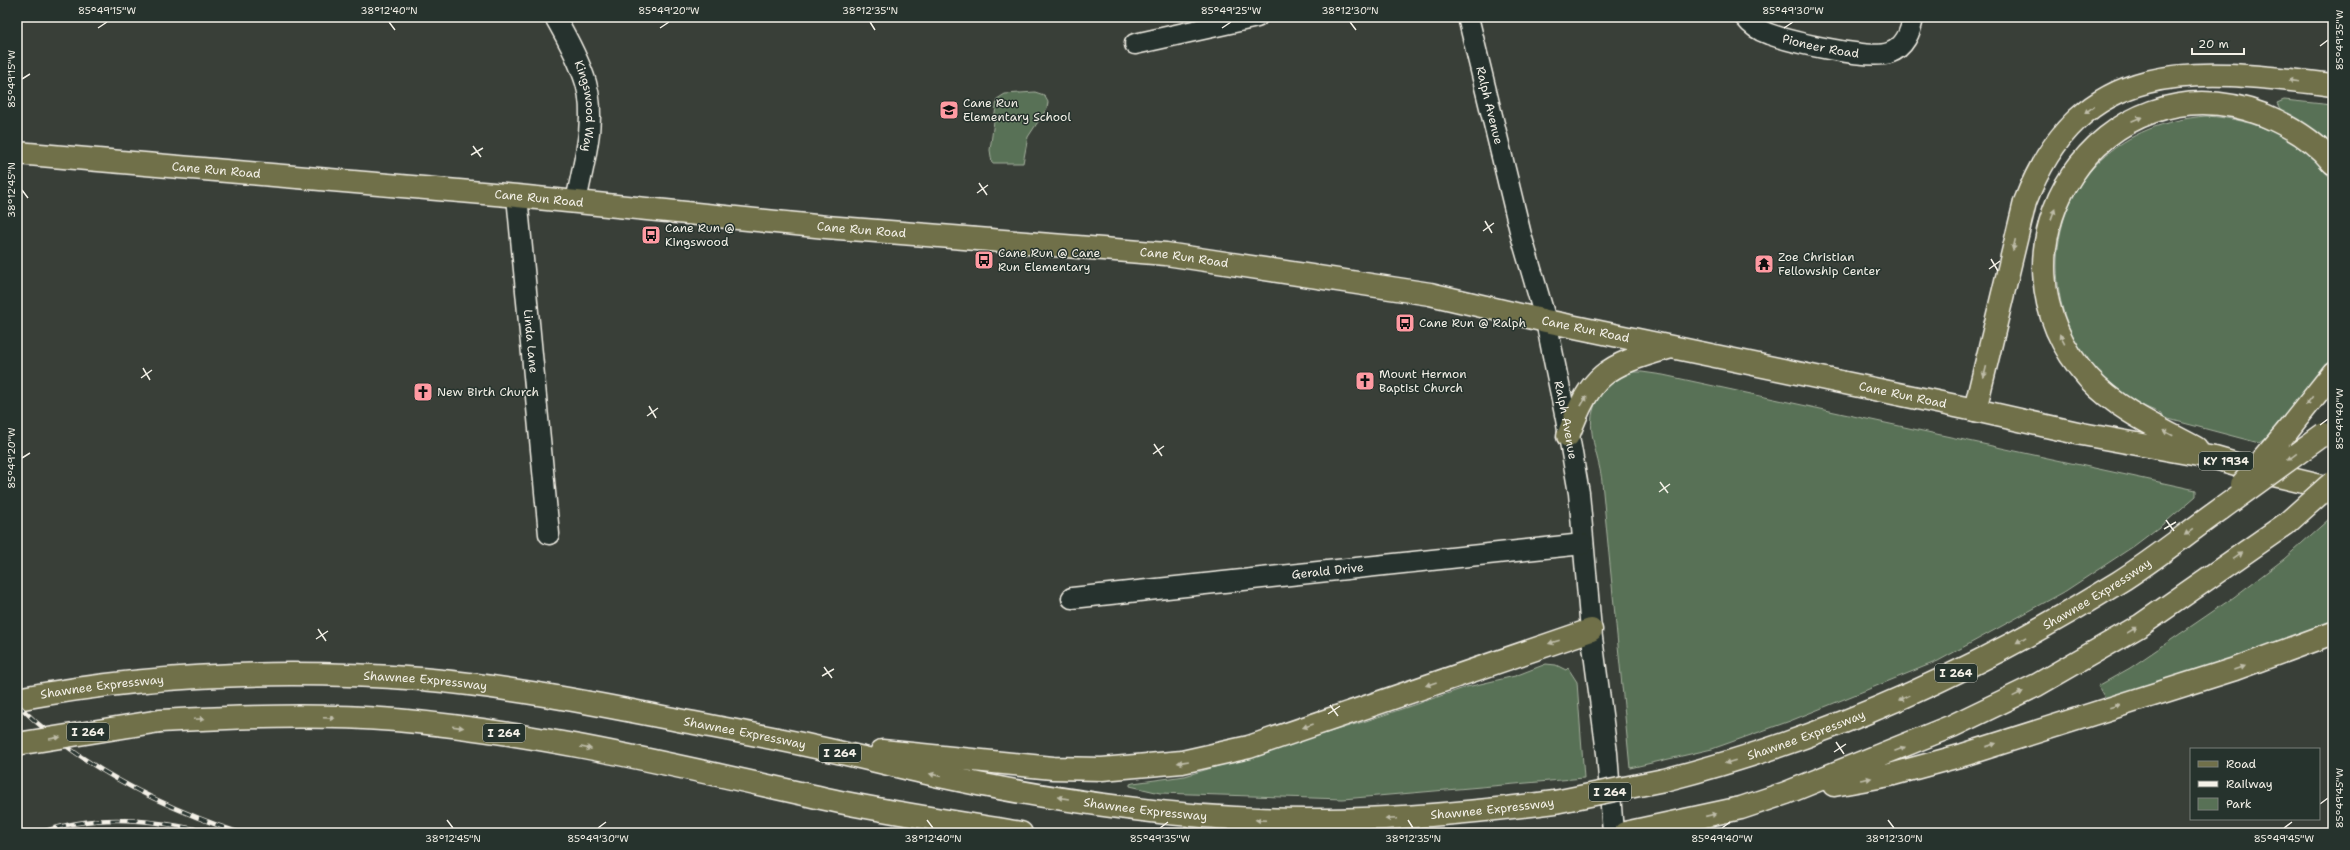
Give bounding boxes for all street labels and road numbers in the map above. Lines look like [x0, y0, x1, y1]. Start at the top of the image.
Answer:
street label: Pioneer Road [1780, 31, 1860, 62]
street label: Kingswood Way [570, 58, 598, 153]
street label: Ralph Avenue [1472, 65, 1507, 146]
street label: Cane Run Road [171, 158, 262, 182]
street label: Cane Run Road [494, 186, 585, 211]
street label: Cane Run Road [816, 218, 907, 241]
street label: Cane Run Road [1139, 244, 1230, 271]
street label: Linda Lane [520, 309, 542, 374]
street label: Cane Run Road [1540, 312, 1631, 346]
street label: Cane Run Road [1857, 378, 1949, 412]
street label: Ralph Avenue [1550, 379, 1581, 461]
road number: KY 1934 [2199, 452, 2253, 470]
street label: Shawnee Expressway [2040, 555, 2154, 633]
street label: Gerald Drive [1291, 559, 1365, 583]
road number: I 264 [1935, 664, 1977, 682]
street label: Shawnee Expressway [363, 668, 488, 694]
street label: Shawnee Expressway [39, 671, 165, 703]
street label: Shawnee Expressway [1745, 706, 1867, 764]
street label: Shawnee Expressway [682, 713, 808, 753]
road number: I 264 [67, 723, 109, 741]
road number: I 264 [483, 724, 525, 742]
road number: I 264 [819, 744, 861, 762]
road number: I 264 [1589, 783, 1631, 801]
street label: Shawnee Expressway [1082, 794, 1208, 824]
street label: Shawnee Expressway [1430, 794, 1555, 823]

